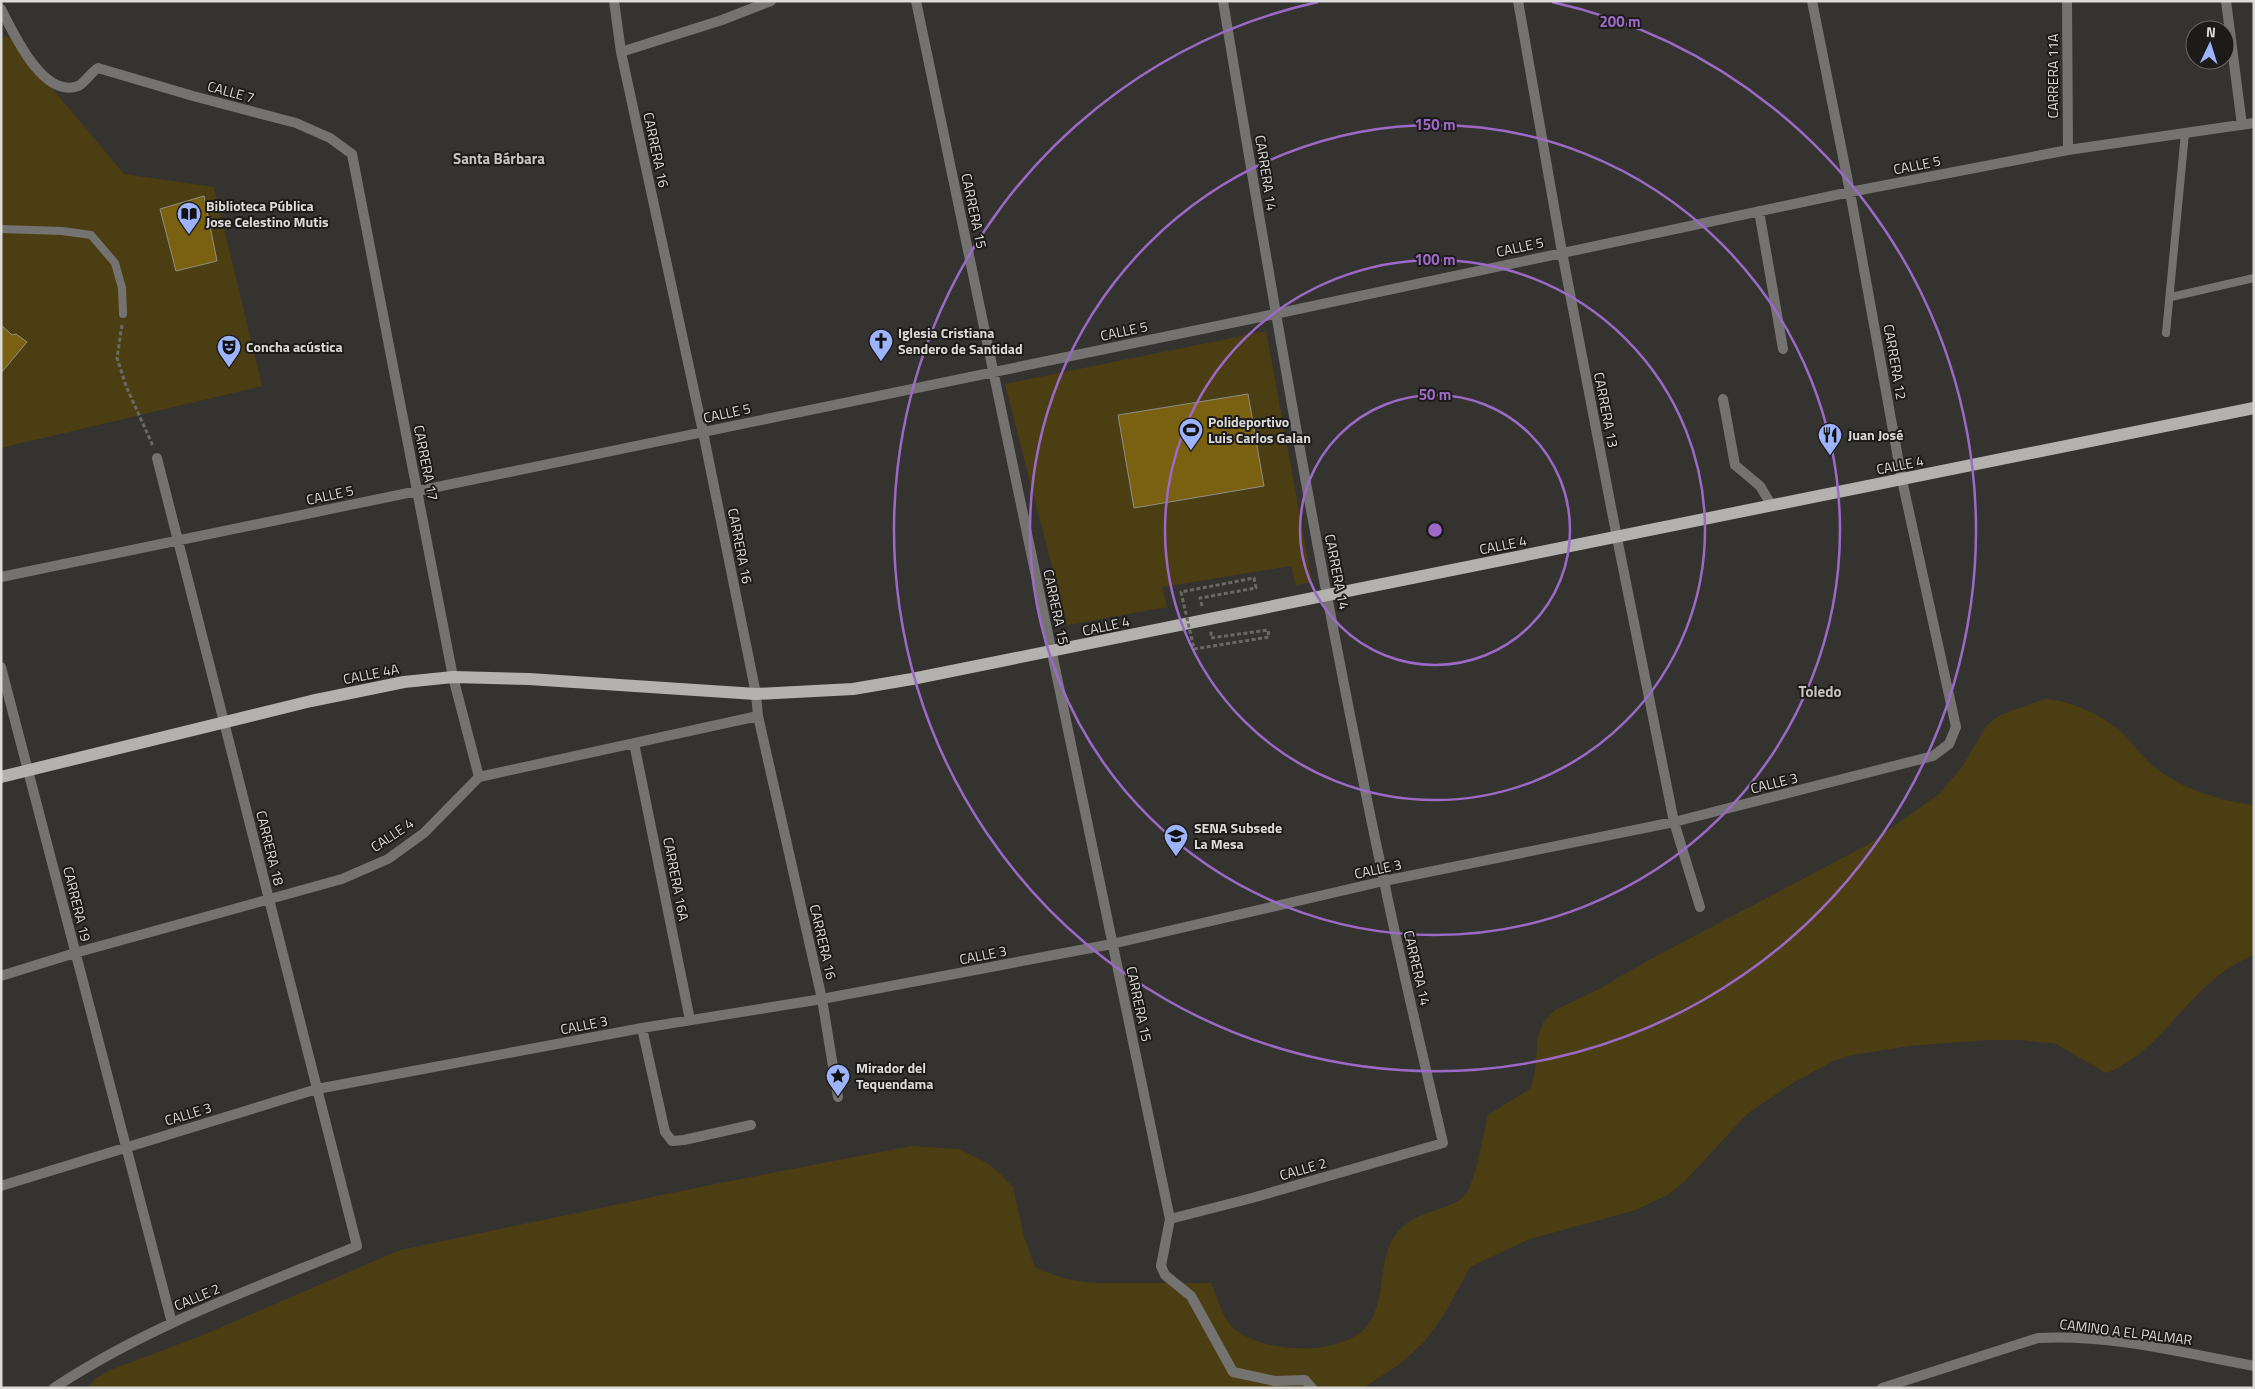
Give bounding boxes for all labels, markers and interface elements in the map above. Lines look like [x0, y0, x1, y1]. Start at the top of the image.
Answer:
text: 200 m [1599, 10, 1641, 33]
north arrow [2185, 20, 2235, 70]
text: N [2205, 21, 2217, 42]
street label: CARRERA 11A [2042, 33, 2063, 118]
street label: CALLE 7 [205, 75, 257, 108]
street label: CARRERA 16 [638, 110, 675, 190]
text: 150 m [1414, 113, 1456, 136]
street label: CARRERA 14 [1250, 133, 1283, 213]
district label: Santa Bárbara [453, 147, 545, 170]
street label: CALLE 5 [1891, 150, 1943, 179]
street label: CARRERA 15 [956, 171, 993, 251]
place label: Biblioteca Pública Jose Celestino Mutis [206, 195, 329, 232]
library icon: Biblioteca Pública Jose Celestino Mutis [176, 201, 202, 235]
street label: CALLE 5 [1494, 231, 1546, 262]
text: 100 m [1414, 248, 1456, 271]
street label: CALLE 5 [1098, 315, 1150, 346]
place label: Iglesia Cristiana Sendero de Santidad [898, 322, 1023, 359]
street label: CARRERA 12 [1879, 322, 1912, 401]
church icon: Iglesia Cristiana Sendero de Santidad [868, 328, 894, 362]
theatre icon: Concha acústica [216, 334, 242, 368]
place label: Concha acústica [246, 336, 343, 357]
street label: CARRERA 13 [1589, 370, 1624, 450]
text: 50 m [1419, 383, 1451, 406]
street label: CALLE 5 [701, 397, 753, 428]
place label: Polideportivo Luis Carlos Galan [1208, 411, 1311, 448]
sports icon: Polideportivo Luis Carlos Galan [1178, 417, 1204, 451]
restaurant icon: Juan José [1817, 422, 1843, 456]
street label: CARRERA 17 [409, 423, 444, 503]
place label: Juan José [1848, 424, 1903, 445]
street label: CALLE 4 [1874, 450, 1926, 479]
street label: CALLE 5 [304, 479, 356, 510]
street label: CARRERA 16 [723, 506, 758, 586]
centre of rings [1426, 521, 1444, 539]
street label: CALLE 4 [1477, 530, 1529, 559]
street label: CARRERA 14 [1320, 532, 1355, 612]
street label: CARRERA 15 [1038, 567, 1075, 647]
street label: CALLE 4 [1080, 610, 1132, 641]
street label: CALLE 4A [341, 658, 401, 689]
district label: Toledo [1799, 680, 1841, 703]
street label: CALLE 3 [1748, 767, 1800, 799]
street label: CARRERA 18 [251, 808, 290, 888]
street label: CALLE 4 [366, 812, 418, 857]
place label: SENA Subsede La Mesa [1194, 817, 1282, 854]
school or university icon: SENA Subsede La Mesa [1163, 823, 1189, 857]
street label: CARRERA 16A [658, 835, 695, 923]
street label: CALLE 3 [1352, 853, 1404, 884]
street label: CARRERA 19 [58, 864, 97, 944]
street label: CARRERA 16 [805, 902, 842, 982]
street label: CARRERA 14 [1399, 928, 1436, 1008]
street label: CALLE 3 [957, 940, 1008, 969]
street label: CARRERA 15 [1121, 964, 1158, 1044]
street label: CALLE 3 [558, 1010, 609, 1039]
place label: Mirador del Tequendama [856, 1057, 934, 1094]
place icon: Mirador del Tequendama [825, 1063, 851, 1097]
street label: CALLE 3 [162, 1096, 214, 1131]
street label: CALLE 2 [1277, 1152, 1329, 1185]
street label: CALLE 2 [171, 1277, 223, 1316]
street label: CAMINO A EL PALMAR [2059, 1313, 2194, 1350]

